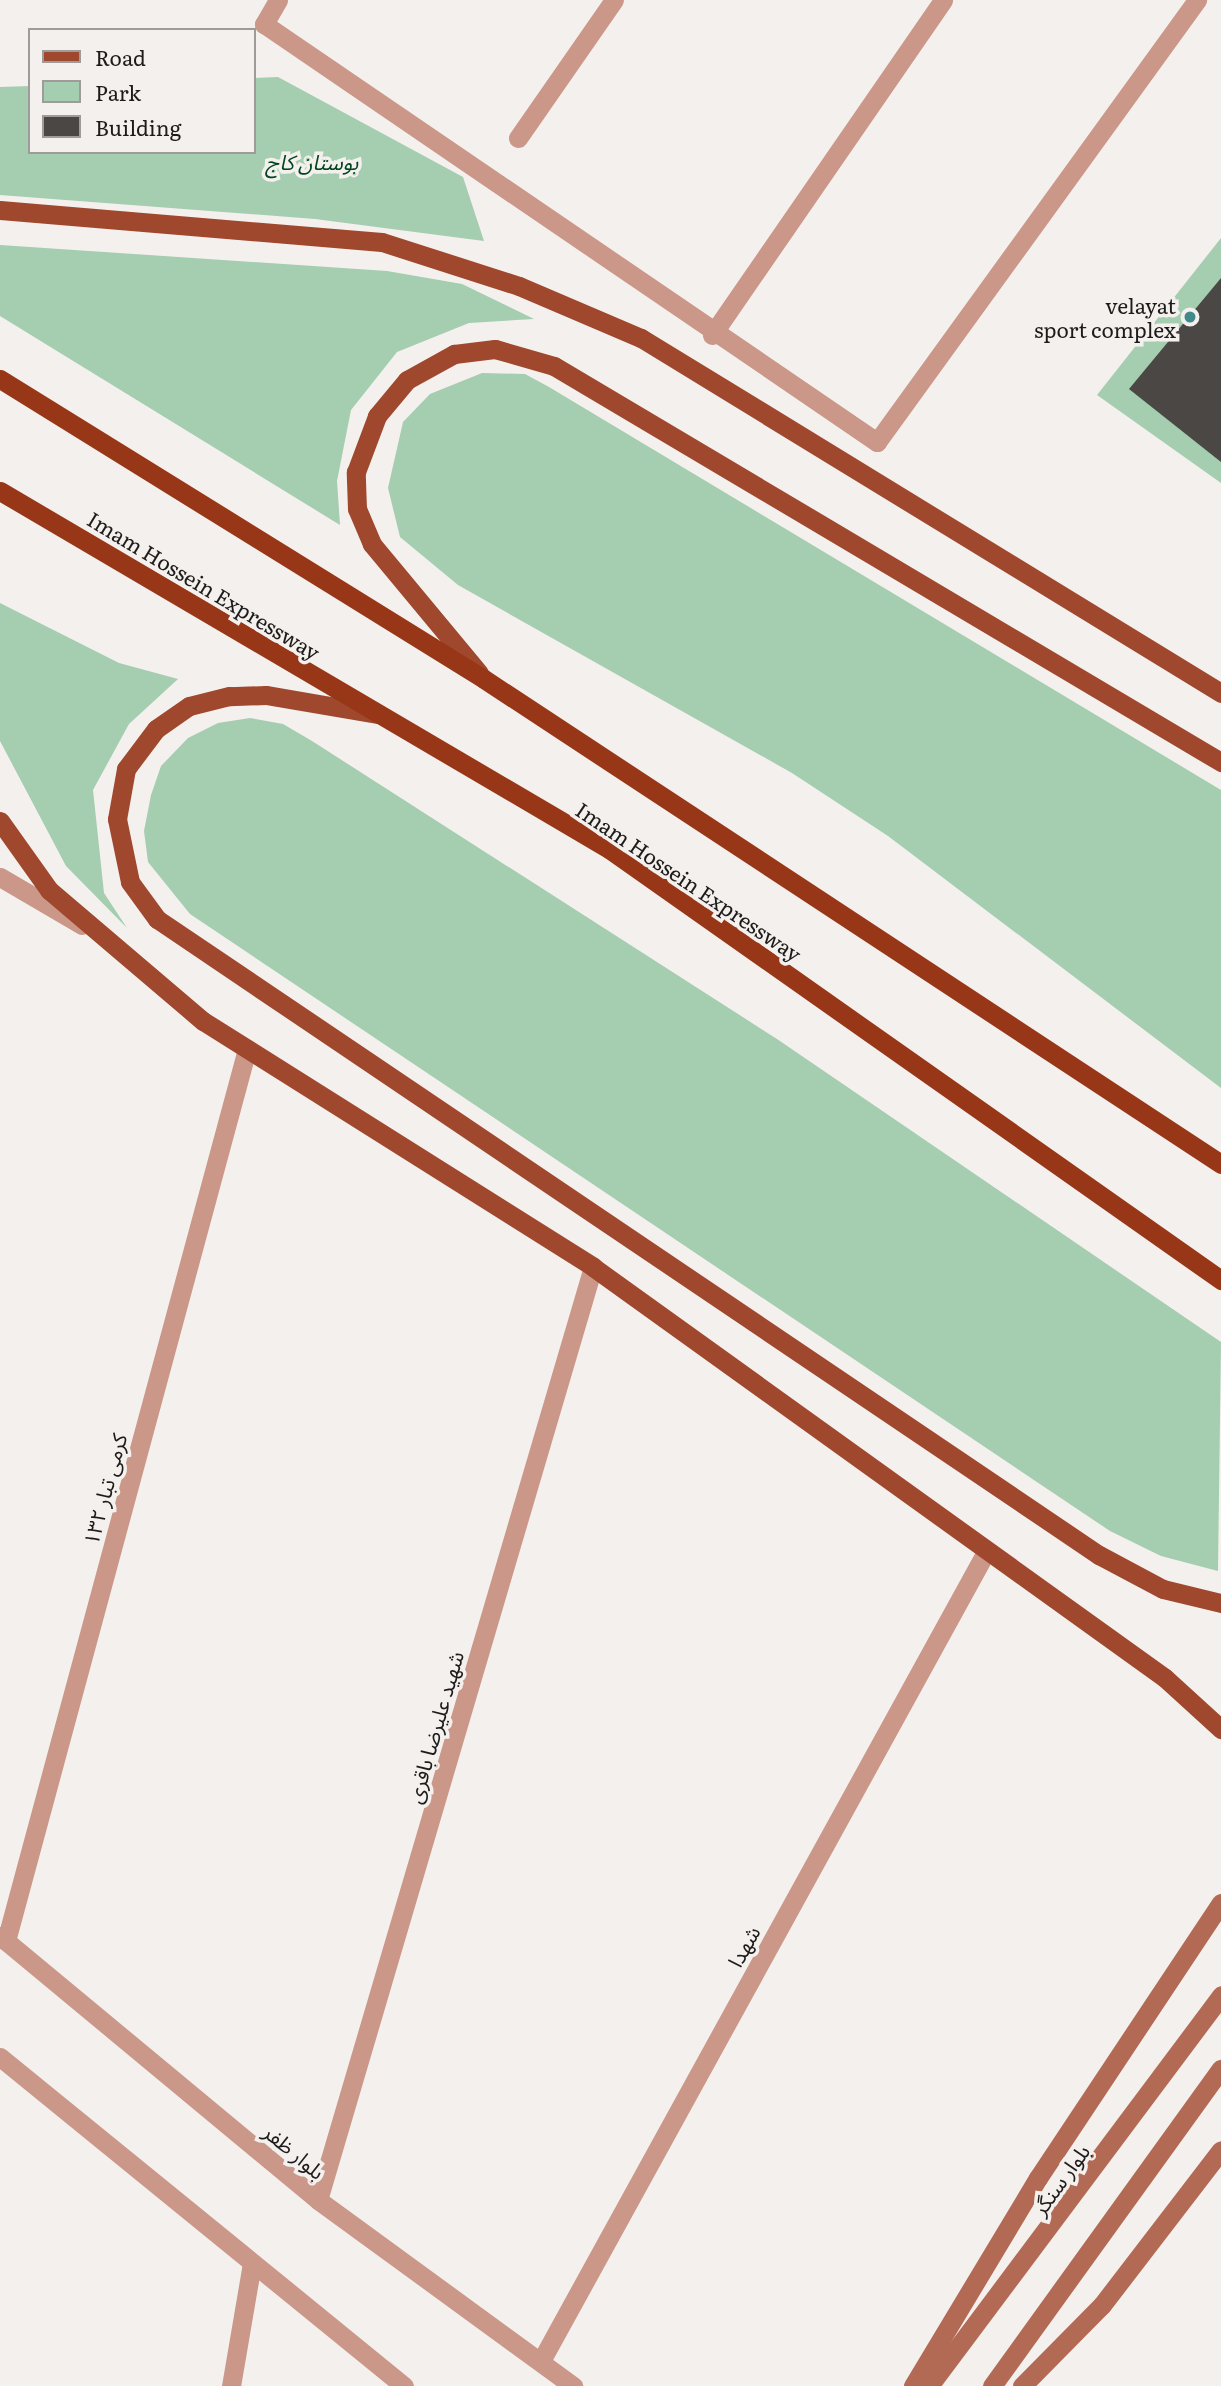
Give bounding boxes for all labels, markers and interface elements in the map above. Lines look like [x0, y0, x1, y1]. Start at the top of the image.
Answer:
legend [28, 28, 256, 154]
text: Road [95, 41, 146, 72]
text: Park [95, 76, 141, 107]
text: Building [95, 111, 181, 142]
park label: بوستان کاج [266, 148, 358, 174]
place label: velayat sport complex [1034, 292, 1176, 342]
marker: velayat sport complex [1182, 309, 1198, 325]
street label: Imam Hossein Expressway [83, 506, 325, 664]
street label: Imam Hossein Expressway [572, 796, 806, 966]
street label: کرمی تبار ۱۳۲ [77, 1431, 131, 1547]
street label: شهید علیرضا باقری [400, 1648, 468, 1806]
street label: شهدا [721, 1921, 765, 1971]
street label: بلوار ظفر [259, 2118, 331, 2184]
street label: بلوار سنگر [1026, 2139, 1094, 2219]

